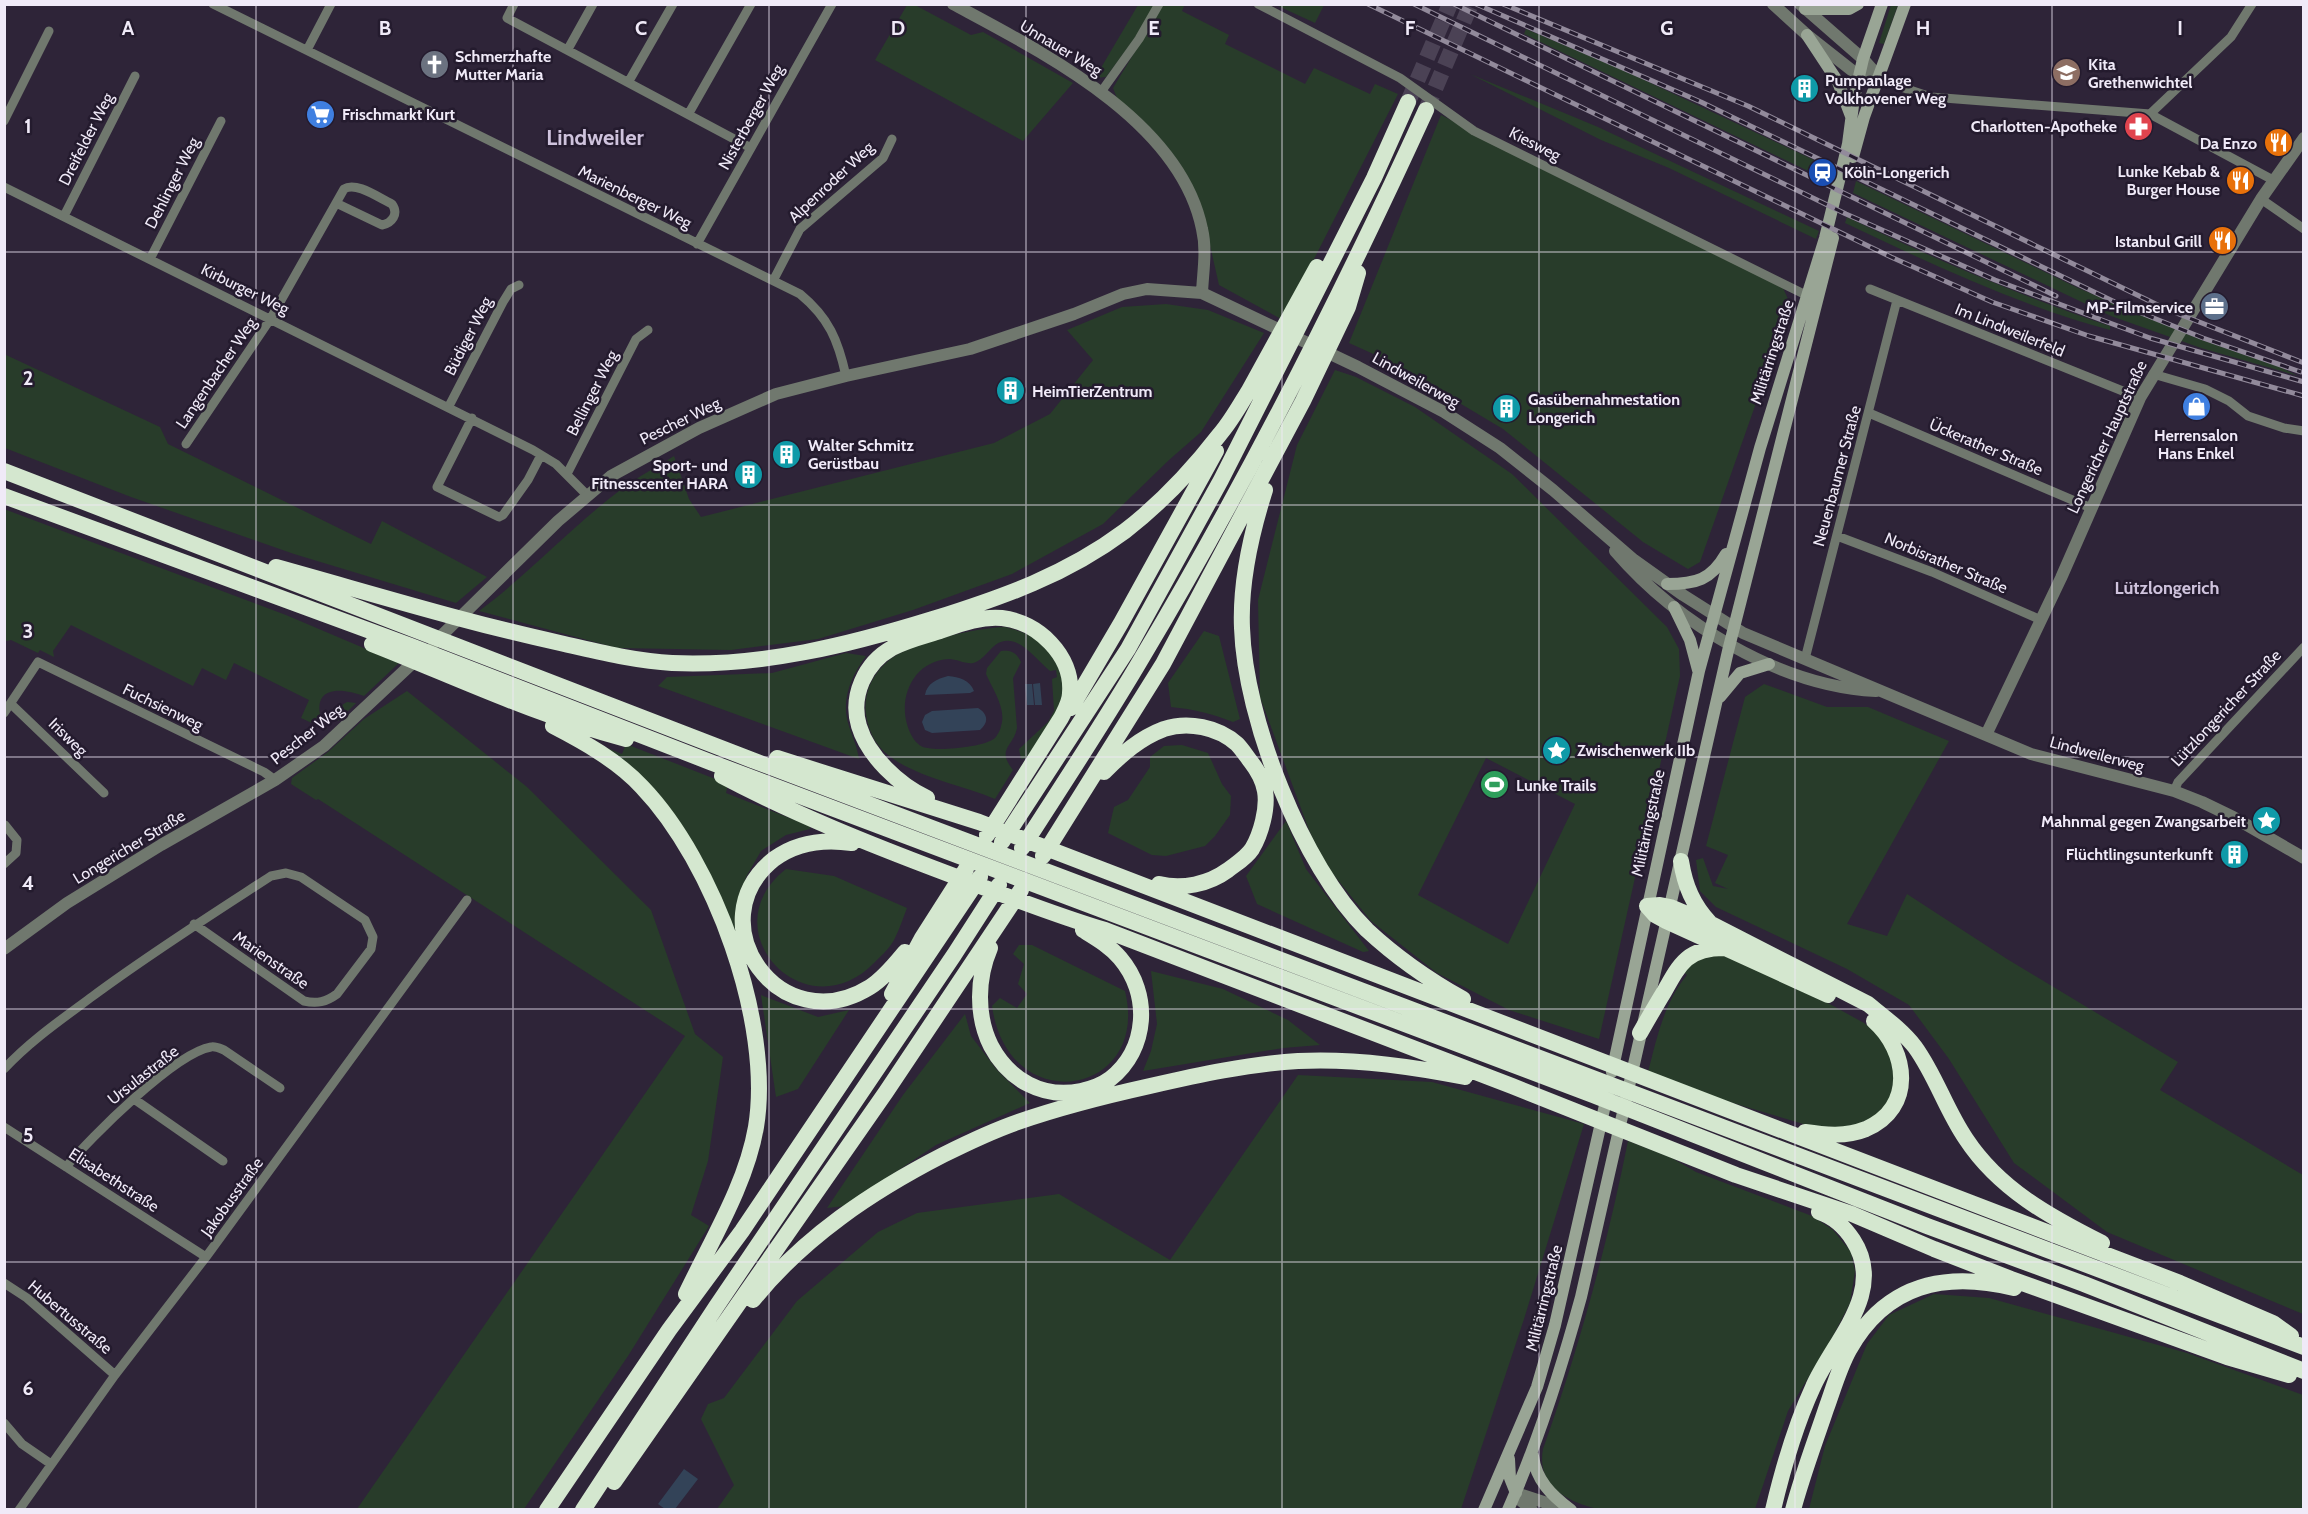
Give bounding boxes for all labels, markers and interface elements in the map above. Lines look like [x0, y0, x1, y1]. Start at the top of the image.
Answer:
text: A [122, 16, 135, 40]
text: B [379, 16, 391, 40]
text: C [635, 16, 647, 40]
text: D [891, 16, 905, 40]
street label: Unnauer Weg [1016, 16, 1107, 81]
text: E [1148, 16, 1160, 40]
text: F [1405, 16, 1416, 40]
text: G [1660, 16, 1674, 40]
text: H [1916, 16, 1930, 40]
text: I [2177, 16, 2183, 40]
place label: Schmerzhafte Mutter Maria [455, 47, 551, 84]
church icon: Schmerzhafte Mutter Maria [418, 49, 450, 81]
place label: Kita Grethenwichtel [2088, 55, 2193, 92]
school or university icon: Kita Grethenwichtel [2051, 57, 2083, 89]
street label: Nisterberger Weg [714, 60, 788, 173]
place label: Pumpanlage Volkhovener Weg [1825, 71, 1946, 108]
building icon: Pumpanlage Volkhovener Weg [1788, 73, 1820, 105]
street label: Dreifelder Weg [55, 89, 118, 188]
supermarket icon: Frischmarkt Kurt [305, 98, 337, 130]
place label: Frischmarkt Kurt [342, 105, 455, 124]
pharmacy icon: Charlotten-Apotheke [2122, 110, 2154, 142]
text: 1 [24, 114, 32, 138]
place label: Charlotten-Apotheke [1971, 117, 2117, 136]
street label: Kiesweg [1506, 123, 1565, 165]
district label: Lindweiler [546, 124, 645, 151]
restaurant icon: Da Enzo [2262, 127, 2294, 159]
street label: Dehlinger Weg [141, 133, 204, 232]
place label: Da Enzo [2200, 134, 2257, 153]
street label: Alpenroder Weg [784, 137, 878, 226]
station icon: Köln-Longerich [1807, 156, 1839, 188]
street label: Marienberger Weg [575, 161, 696, 233]
place label: Lunke Kebab & Burger House [2118, 162, 2220, 199]
place label: Köln-Longerich [1844, 163, 1950, 182]
restaurant icon: Lunke Kebab & Burger House [2225, 164, 2257, 196]
restaurant icon: Istanbul Grill [2207, 225, 2239, 257]
place label: Istanbul Grill [2115, 232, 2202, 251]
street label: Kirburger Weg [198, 260, 293, 319]
office icon: MP-Filmservice [2198, 291, 2230, 323]
street label: Büdiger Weg [440, 293, 496, 378]
street label: Militärringstraße [1746, 297, 1798, 407]
place label: MP-Filmservice [2086, 298, 2193, 317]
street label: Im Lindweilerfeld [1952, 299, 2068, 361]
street label: Langenbacher Weg [172, 313, 261, 432]
street label: Bellinger Weg [562, 346, 622, 439]
street label: Lindweilerweg [1369, 348, 1464, 412]
street label: Longericher Hauptstraße [2063, 358, 2151, 516]
text: 2 [23, 366, 33, 390]
building icon: HeimTierZentrum [995, 375, 1027, 407]
place label: HeimTierZentrum [1032, 382, 1152, 401]
place label: Gasübernahmestation Longerich [1528, 390, 1680, 427]
shop icon: Herrensalon Hans Enkel [2180, 391, 2212, 423]
building icon: Gasübernahmestation Longerich [1491, 392, 1523, 424]
street label: Pescher Weg [637, 393, 724, 449]
street label: Neuenbaumer Straße [1809, 403, 1865, 549]
street label: Ückerather Straße [1926, 415, 2046, 479]
place label: Herrensalon Hans Enkel [2154, 426, 2238, 463]
place label: Walter Schmitz Gerüstbau [808, 436, 914, 473]
building icon: Walter Schmitz Gerüstbau [771, 438, 803, 470]
place label: Sport- und Fitnesscenter HARA [591, 456, 728, 493]
building icon: Sport- und Fitnesscenter HARA [733, 458, 765, 490]
street label: Norbisrather Straße [1882, 529, 2010, 597]
district label: Lützlongerich [2115, 577, 2219, 599]
text: 3 [23, 619, 33, 643]
street label: Lützlongericher Straße [2167, 646, 2285, 770]
street label: Fuchsienweg [120, 679, 207, 735]
street label: Pescher Weg [267, 699, 348, 768]
street label: Irisweg [45, 714, 92, 761]
street label: Lindweilerweg [2048, 732, 2147, 776]
place icon: Zwischenwerk IIb [1540, 734, 1572, 766]
place label: Zwischenwerk IIb [1577, 741, 1695, 760]
street label: Militärringstraße [1627, 768, 1669, 878]
sports icon: Lunke Trails [1479, 769, 1511, 801]
place label: Lunke Trails [1516, 776, 1597, 795]
place icon: Mahnmal gegen Zwangsarbeit [2251, 805, 2283, 837]
street label: Longericher Straße [69, 806, 189, 888]
place label: Mahnmal gegen Zwangsarbeit [2041, 812, 2246, 831]
building icon: Flüchtlingsunterkunft [2218, 838, 2250, 870]
place label: Flüchtlingsunterkunft [2066, 845, 2213, 864]
text: 4 [22, 871, 34, 895]
street label: Marienstraße [229, 927, 313, 993]
street label: Ursulastraße [104, 1041, 182, 1109]
text: 5 [23, 1123, 33, 1147]
street label: Elisabethstraße [65, 1144, 163, 1216]
street label: Jakobusstraße [196, 1154, 267, 1241]
street label: Militärringstraße [1522, 1243, 1566, 1353]
street label: Hubertusstraße [24, 1276, 116, 1358]
text: 6 [22, 1376, 34, 1400]

